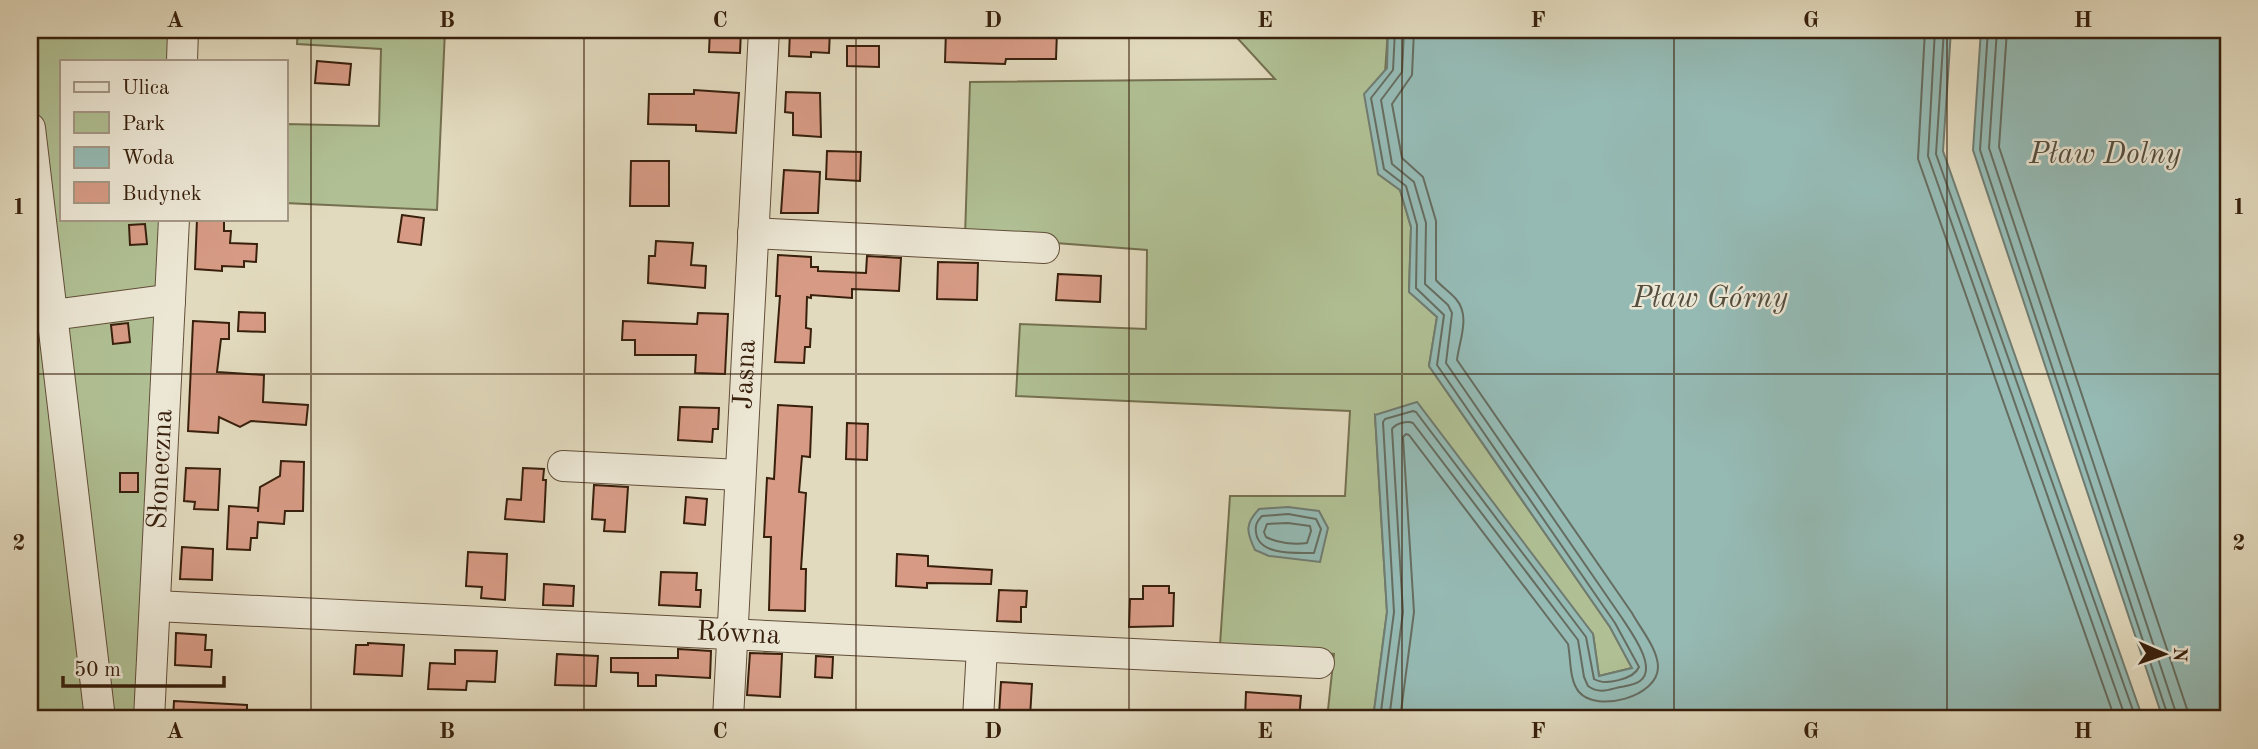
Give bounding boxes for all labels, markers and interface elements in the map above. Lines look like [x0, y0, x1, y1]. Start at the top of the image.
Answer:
text: A [166, 9, 184, 32]
text: B [439, 9, 455, 32]
text: C [712, 9, 728, 32]
text: D [984, 9, 1002, 32]
text: E [1257, 9, 1273, 32]
text: F [1530, 9, 1546, 32]
text: G [1803, 9, 1819, 32]
text: H [2074, 9, 2092, 32]
legend [60, 60, 287, 220]
text: Ulica [122, 78, 169, 99]
text: Park [122, 114, 165, 135]
water label: Pław Dolny [2028, 140, 2182, 170]
text: Woda [122, 148, 174, 169]
text: Budynek [122, 184, 202, 205]
text: 1 [12, 196, 26, 219]
text: 1 [2232, 196, 2246, 219]
water label: Pław Górny [1631, 284, 1789, 314]
street label: Jasna [730, 339, 762, 410]
street label: Słoneczna [144, 408, 178, 530]
text: 2 [12, 532, 26, 555]
text: 2 [2232, 532, 2246, 555]
street label: Równa [696, 618, 781, 651]
north arrow [2128, 620, 2198, 690]
scale bar [63, 644, 224, 688]
text: N [2169, 647, 2188, 663]
text: 50 m [74, 660, 121, 681]
text: A [166, 720, 184, 743]
text: B [439, 720, 455, 743]
text: C [712, 720, 728, 743]
text: D [984, 720, 1002, 743]
text: E [1257, 720, 1273, 743]
text: F [1530, 720, 1546, 743]
text: G [1803, 720, 1819, 743]
text: H [2074, 720, 2092, 743]

